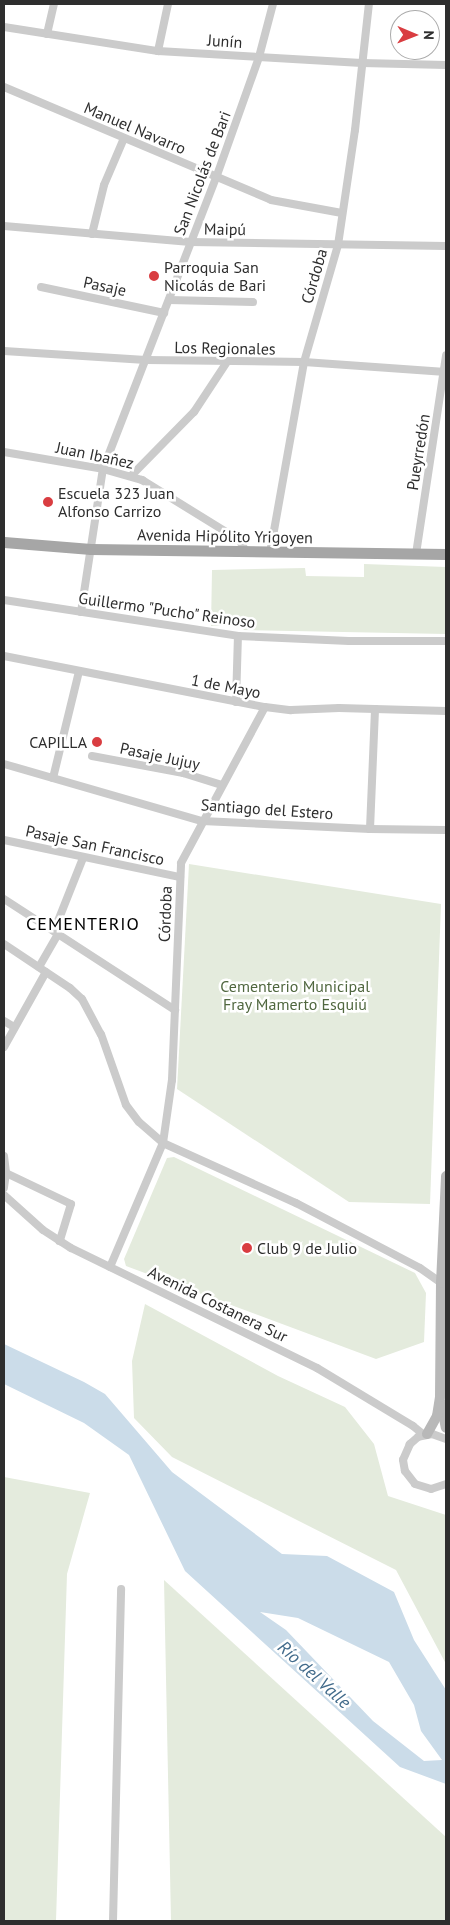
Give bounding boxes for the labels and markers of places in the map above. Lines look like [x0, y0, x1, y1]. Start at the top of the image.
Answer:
place label: Parroquia San Nicolás de Bari [164, 257, 266, 295]
marker: Parroquia San Nicolás de Bari [148, 270, 160, 282]
place label: Escuela 323 Juan Alfonso Carrizo [58, 483, 175, 521]
marker: Escuela 323 Juan Alfonso Carrizo [42, 496, 54, 508]
place label: CAPILLA [29, 732, 87, 752]
marker: CAPILLA [91, 736, 103, 748]
place label: Club 9 de Julio [257, 1238, 357, 1258]
marker: Club 9 de Julio [241, 1242, 253, 1254]

